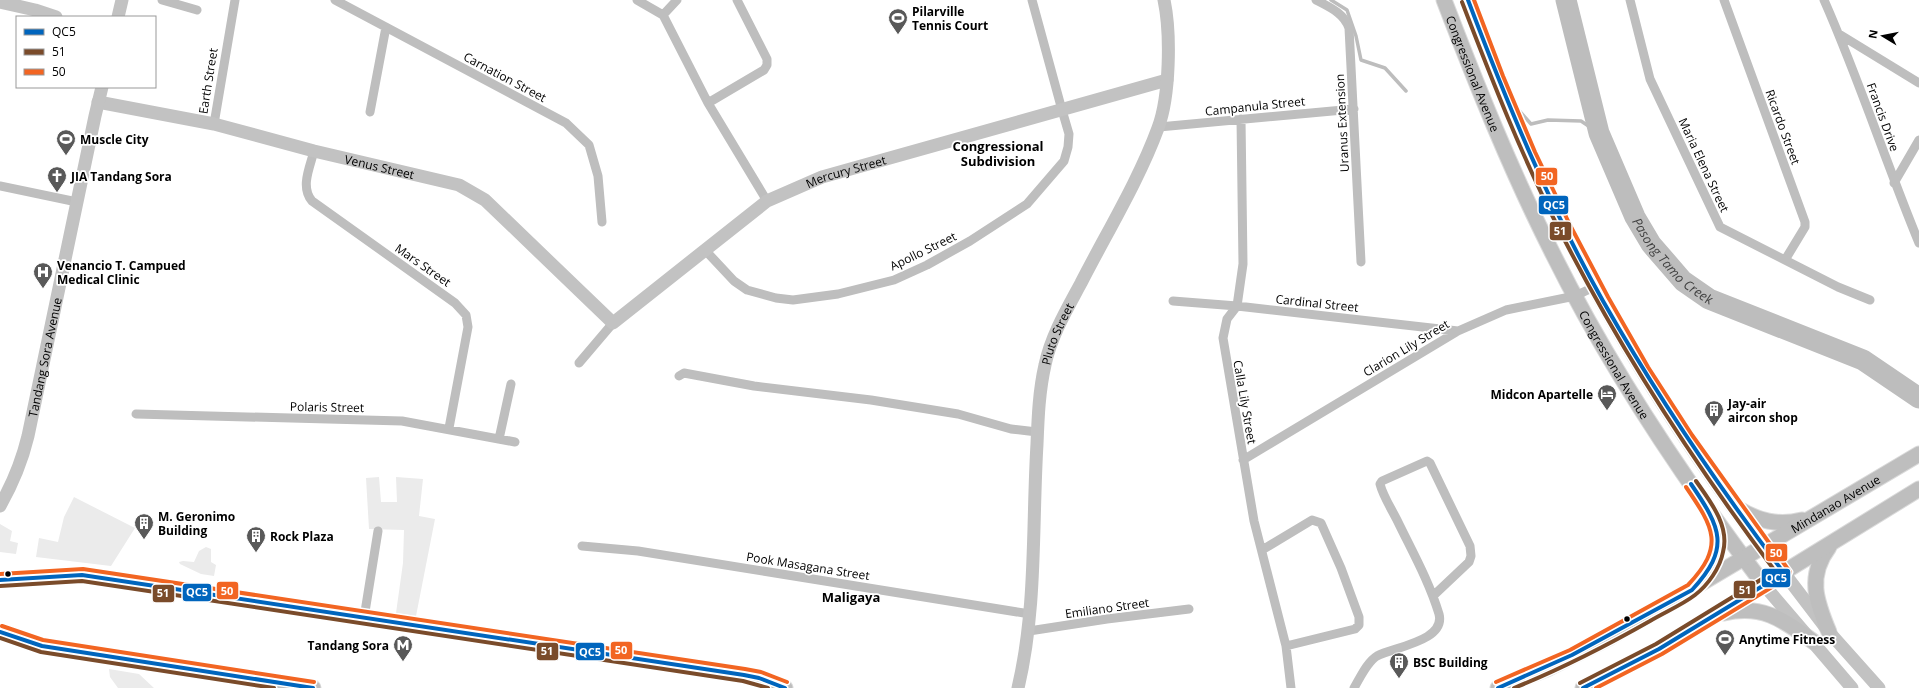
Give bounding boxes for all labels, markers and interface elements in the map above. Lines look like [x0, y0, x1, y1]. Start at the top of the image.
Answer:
place label: Pilarville Tennis Court [912, 3, 988, 34]
sports icon: Pilarville Tennis Court [887, 7, 909, 35]
street label: Congressional Avenue [1442, 13, 1504, 134]
legend [16, 16, 156, 88]
north arrow [1863, 16, 1903, 56]
text: QC5 [52, 23, 76, 40]
text: N [1864, 28, 1881, 40]
text: 51 [52, 43, 66, 60]
street label: Earth Street [194, 47, 222, 115]
street label: Carnation Street [461, 48, 549, 106]
text: 50 [52, 63, 66, 80]
street label: Uranus Extension [1331, 73, 1353, 173]
street label: Francis Drive [1863, 80, 1903, 154]
street label: Ricardo Street [1762, 87, 1804, 167]
street label: Campanula Street [1204, 92, 1306, 120]
street label: Maria Elena Street [1675, 115, 1733, 215]
sports icon: Muscle City [55, 128, 77, 156]
place label: Muscle City [80, 131, 149, 148]
district label: Congressional Subdivision [952, 137, 1044, 170]
street label: Venus Street [343, 150, 416, 183]
street label: Mercury Street [803, 151, 888, 192]
church icon: JIA Tandang Sora [46, 165, 68, 193]
line badge: 50 [1535, 167, 1558, 186]
place label: JIA Tandang Sora [70, 168, 172, 185]
text: 50 [1541, 168, 1553, 183]
line badge: QC5 [1538, 195, 1569, 215]
text: QC5 [1543, 197, 1565, 212]
water label: Pasong Tamo Creek [1628, 214, 1716, 309]
line badge: 51 [1549, 221, 1572, 241]
text: 51 [1554, 223, 1566, 238]
street label: Apollo Street [887, 228, 959, 274]
street label: Mars Street [392, 239, 454, 291]
place label: Venancio T. Campued Medical Clinic [57, 257, 186, 288]
hospital icon: Venancio T. Campued Medical Clinic [32, 261, 54, 289]
street label: Cardinal Street [1275, 290, 1359, 316]
street label: Tandang Sora Avenue [24, 296, 65, 419]
street label: Pluto Street [1037, 300, 1077, 367]
street label: Congressional Avenue [1575, 307, 1654, 422]
street label: Clarion Lily Street [1360, 316, 1452, 380]
street label: Calla Lily Street [1229, 359, 1261, 445]
hotel icon: Midcon Apartelle [1596, 383, 1618, 411]
place label: Midcon Apartelle [1491, 386, 1593, 403]
place label: Jay-air aircon shop [1727, 395, 1798, 426]
street label: Polaris Street [290, 398, 364, 416]
building icon: Jay-air aircon shop [1703, 399, 1725, 427]
street label: Mindanao Avenue [1787, 470, 1883, 537]
place label: M. Geronimo Building [158, 508, 235, 539]
building icon: M. Geronimo Building [133, 512, 155, 540]
building icon: Rock Plaza [245, 525, 267, 553]
place label: Rock Plaza [270, 528, 334, 545]
line badge: 50 [1765, 543, 1788, 562]
text: 50 [1770, 545, 1782, 560]
street label: Pook Masagana Street [745, 548, 871, 584]
line badge: QC5 [1761, 568, 1791, 588]
unlabelled marker [3, 569, 13, 579]
text: QC5 [1765, 570, 1787, 585]
line badge: 51 [1733, 580, 1756, 599]
line badge: 50 [216, 581, 239, 600]
text: 51 [1739, 582, 1751, 597]
line badge: QC5 [182, 583, 212, 602]
text: 50 [221, 583, 233, 598]
line badge: 51 [152, 584, 175, 603]
text: QC5 [186, 584, 208, 599]
text: 51 [157, 585, 169, 600]
district label: Maligaya [822, 588, 880, 606]
street label: Emiliano Street [1064, 594, 1150, 622]
unlabelled marker [1622, 614, 1632, 624]
sports icon: Anytime Fitness [1714, 628, 1736, 656]
place label: Anytime Fitness [1739, 631, 1835, 648]
metro station icon: Tandang Sora [392, 634, 414, 662]
place label: Tandang Sora [308, 637, 389, 654]
line badge: 50 [610, 641, 633, 660]
line badge: 51 [536, 642, 559, 661]
line badge: QC5 [575, 642, 605, 661]
text: 50 [615, 642, 627, 657]
text: 51 [541, 643, 553, 658]
text: QC5 [579, 644, 601, 659]
building icon: BSC Building [1388, 651, 1410, 679]
place label: BSC Building [1413, 654, 1488, 671]

